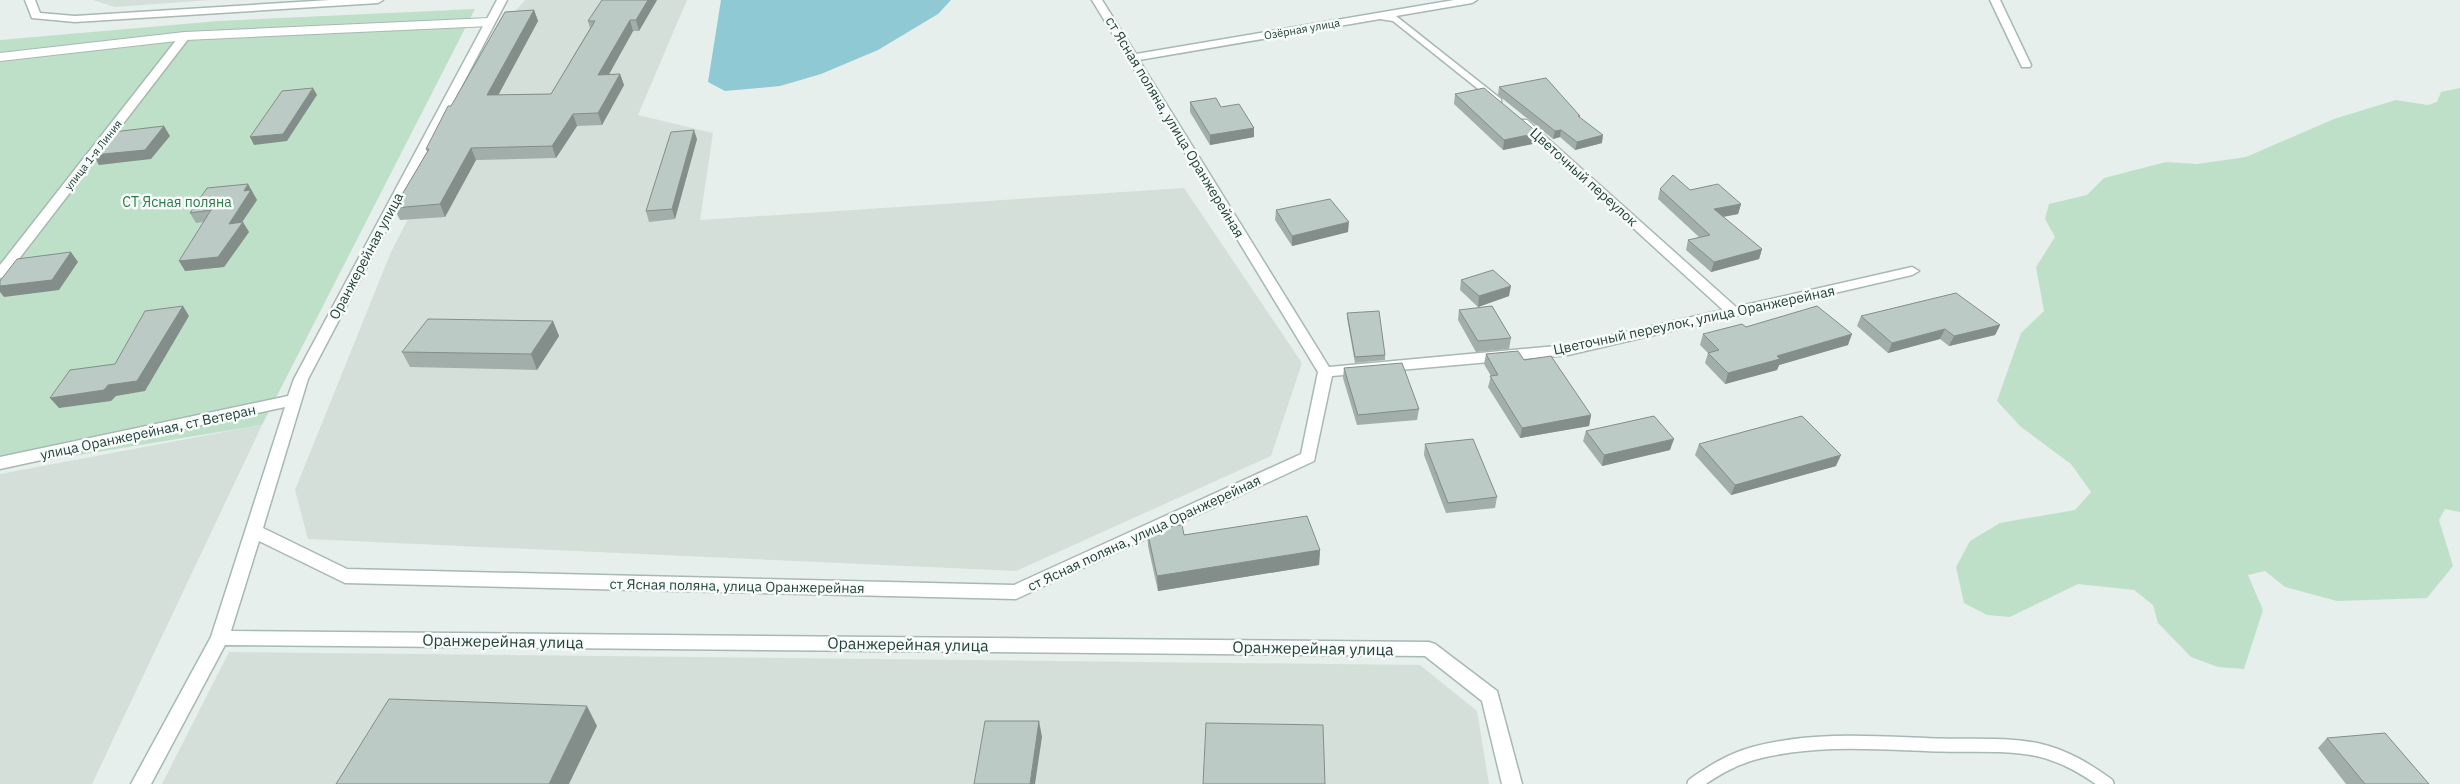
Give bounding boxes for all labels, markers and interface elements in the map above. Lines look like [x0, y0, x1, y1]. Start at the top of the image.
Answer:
street label: ст Ясная поляна, улица Оранжерейная [1102, 13, 1248, 241]
street label: Озёрная улица [1263, 15, 1341, 43]
street label: улица 1-я Линия [61, 117, 125, 193]
street label: Цветочный переулок [1526, 124, 1642, 230]
street label: Оранжерейная улица [325, 189, 407, 323]
park label: СТ Ясная поляна [122, 193, 232, 211]
street label: Цветочный переулок, улица Оранжерейная [1552, 281, 1836, 359]
street label: улица Оранжерейная, ст Ветеран [39, 400, 257, 464]
street label: ст Ясная поляна, улица Оранжерейная [1025, 471, 1263, 595]
street label: ст Ясная поляна, улица Оранжерейная [609, 575, 865, 597]
street label: Оранжерейная улица [422, 630, 584, 652]
street label: Оранжерейная улица [827, 633, 989, 655]
street label: Оранжерейная улица [1232, 637, 1394, 659]

